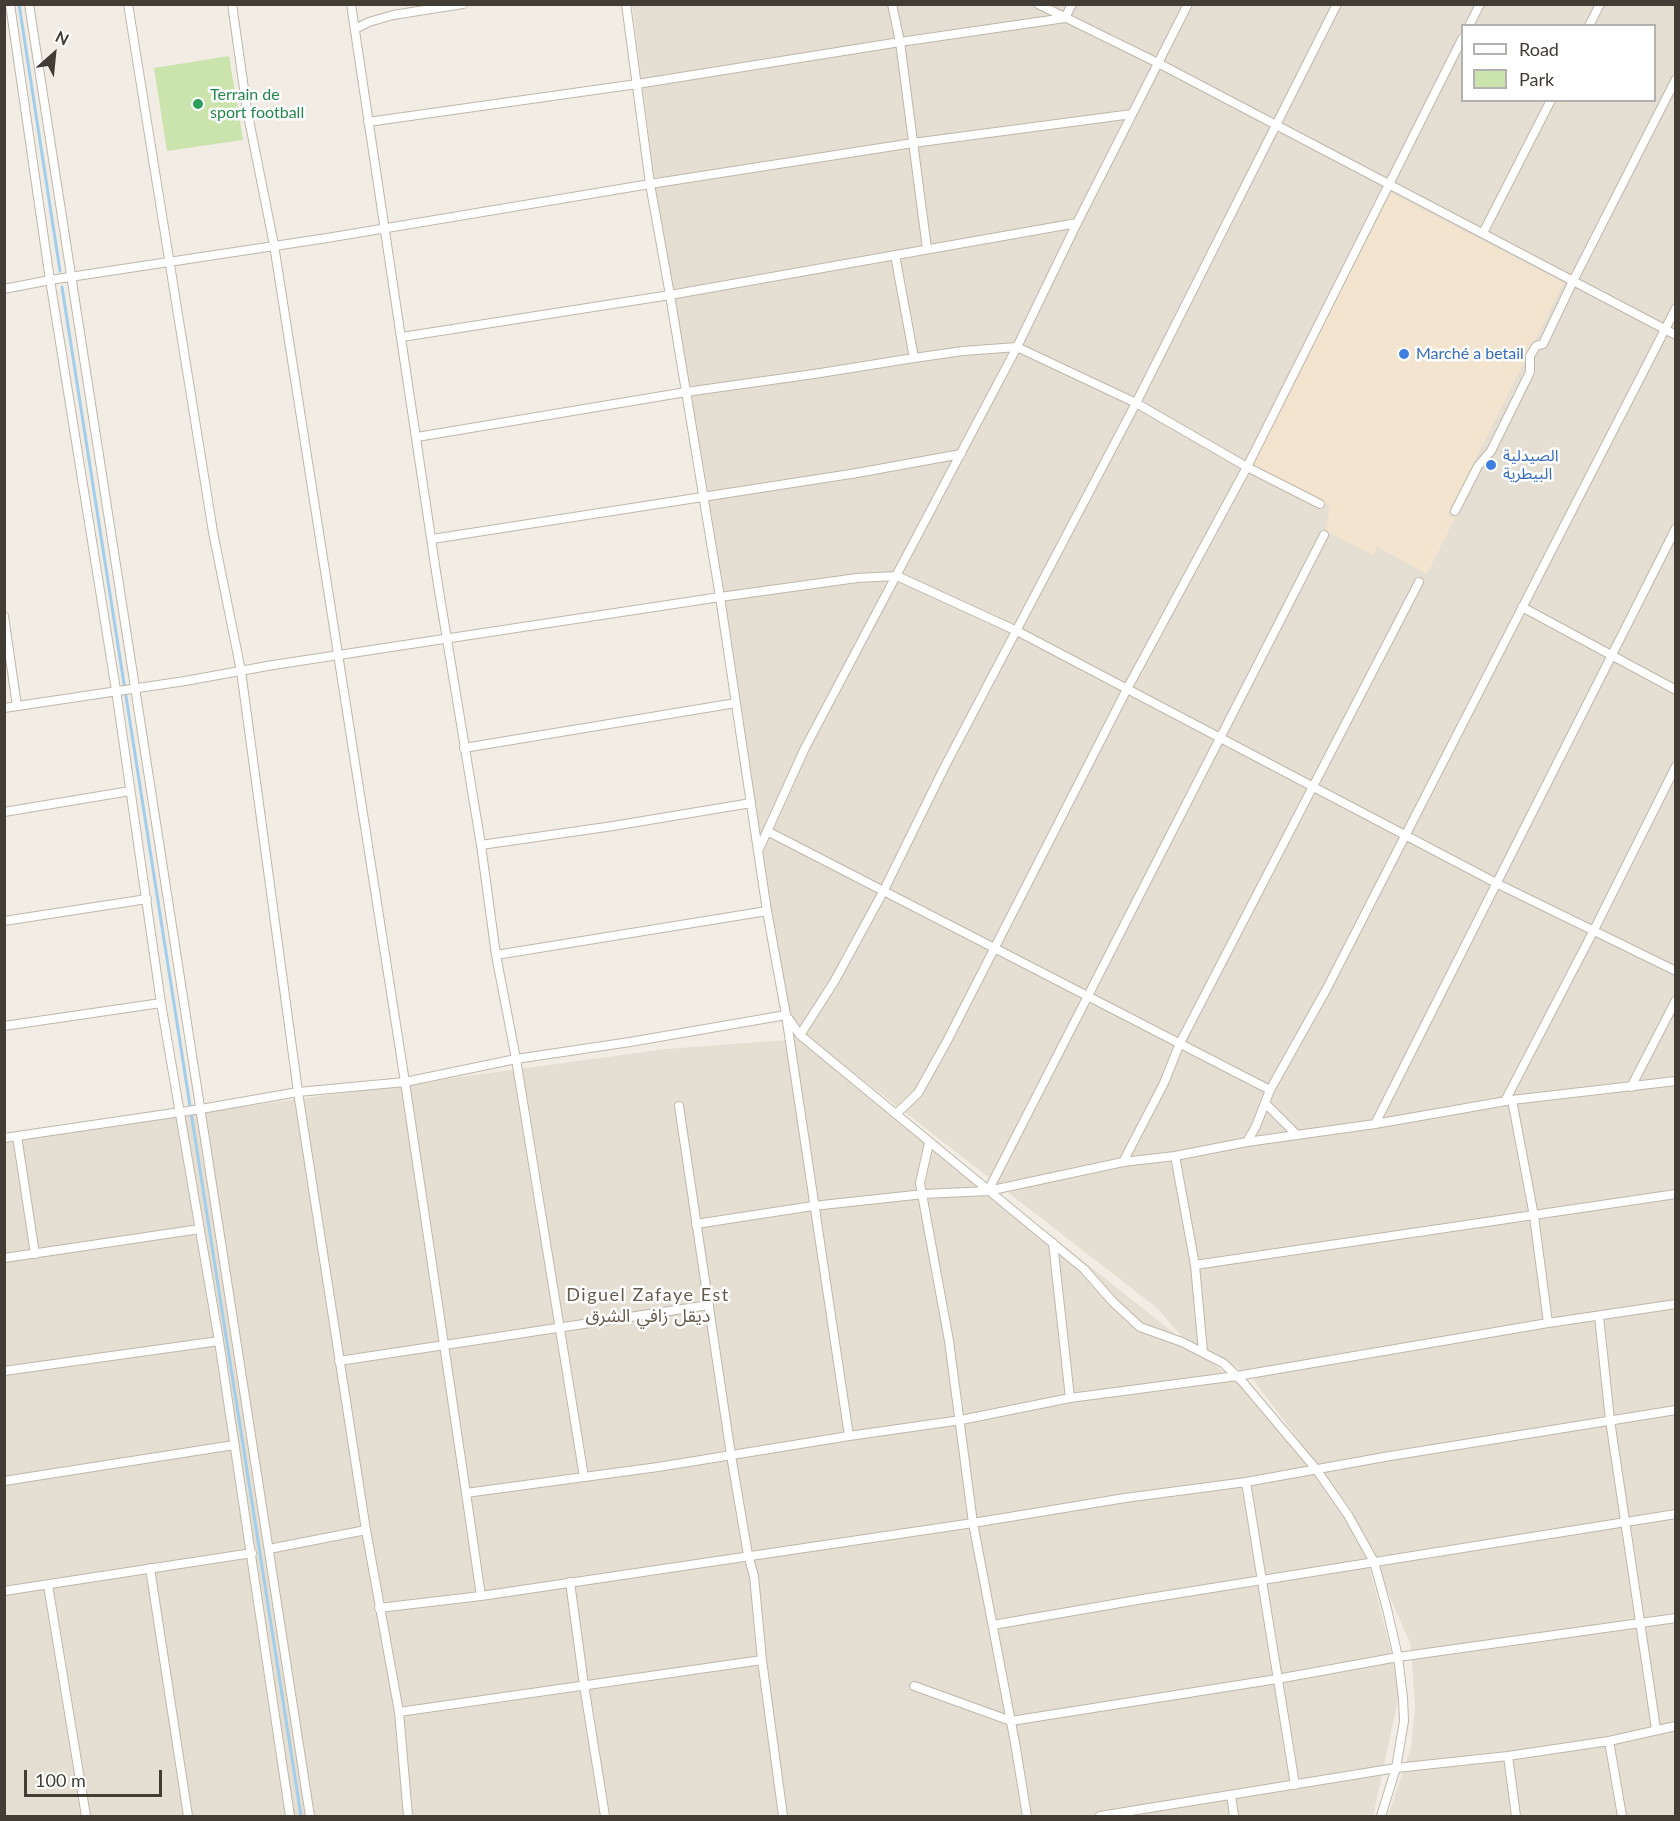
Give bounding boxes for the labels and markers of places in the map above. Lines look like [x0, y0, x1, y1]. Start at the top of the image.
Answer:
place label: Terrain de sport football [210, 85, 304, 123]
marker: Terrain de sport football [191, 97, 205, 111]
place label: Marché a betail [1416, 344, 1524, 364]
marker: Marché a betail [1397, 347, 1411, 361]
place label: الصيدلية البيطرية [1503, 446, 1559, 484]
marker: الصيدلية البيطرية [1484, 458, 1498, 472]

